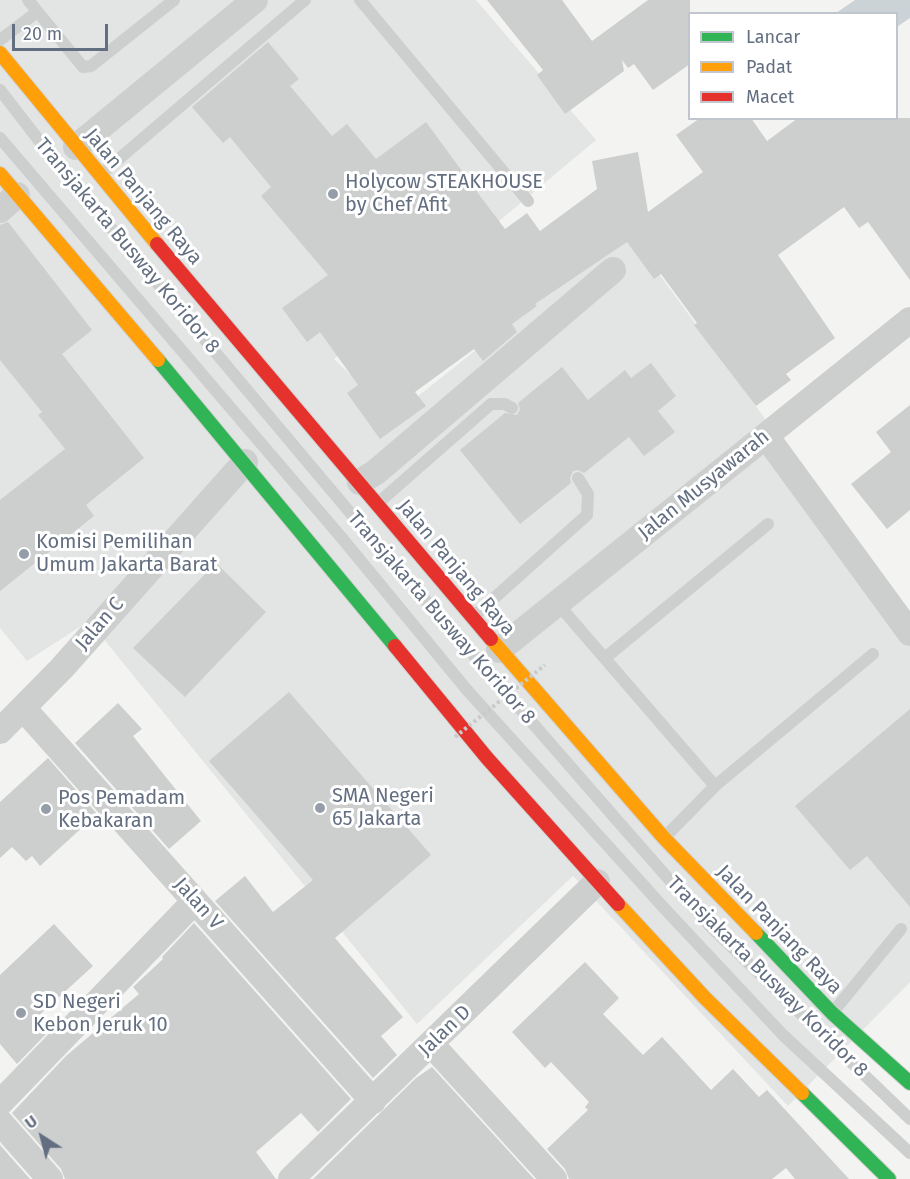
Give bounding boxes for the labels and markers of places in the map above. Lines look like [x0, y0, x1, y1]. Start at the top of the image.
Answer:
place label: Holycow STEAKHOUSE by Chef Afit [345, 170, 543, 217]
marker: Holycow STEAKHOUSE by Chef Afit [326, 187, 340, 201]
place label: Komisi Pemilihan Umum Jakarta Barat [36, 530, 217, 577]
marker: Komisi Pemilihan Umum Jakarta Barat [17, 547, 31, 561]
place label: SMA Negeri 65 Jakarta [332, 784, 434, 831]
place label: Pos Pemadam Kebakaran [58, 786, 185, 833]
marker: SMA Negeri 65 Jakarta [313, 801, 327, 815]
marker: Pos Pemadam Kebakaran [39, 802, 53, 816]
place label: SD Negeri Kebon Jeruk 10 [33, 990, 168, 1037]
marker: SD Negeri Kebon Jeruk 10 [14, 1006, 28, 1020]

